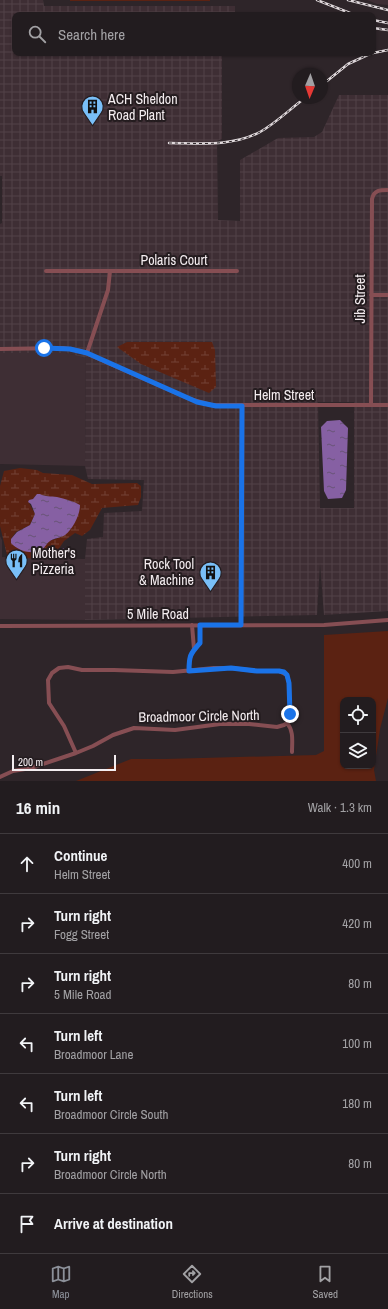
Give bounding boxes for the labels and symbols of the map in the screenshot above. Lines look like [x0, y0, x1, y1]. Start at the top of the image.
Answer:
north arrow [292, 68, 328, 104]
place label: ACH Sheldon Road Plant [107, 90, 178, 124]
building icon: ACH Sheldon Road Plant [79, 94, 105, 127]
street label: Polaris Court [141, 251, 208, 269]
street label: Jib Street [351, 274, 369, 324]
route start [35, 339, 53, 357]
street label: Helm Street [254, 386, 314, 404]
place label: Mother's Pizzeria [32, 544, 76, 578]
restaurant icon: Mother's Pizzeria [3, 548, 29, 581]
place label: Rock Tool & Machine [139, 555, 194, 589]
building icon: Rock Tool & Machine [197, 559, 223, 592]
street label: 5 Mile Road [127, 605, 189, 623]
route end [281, 705, 299, 723]
street label: Broadmoor Circle North [138, 706, 260, 726]
scale bar [12, 753, 116, 772]

